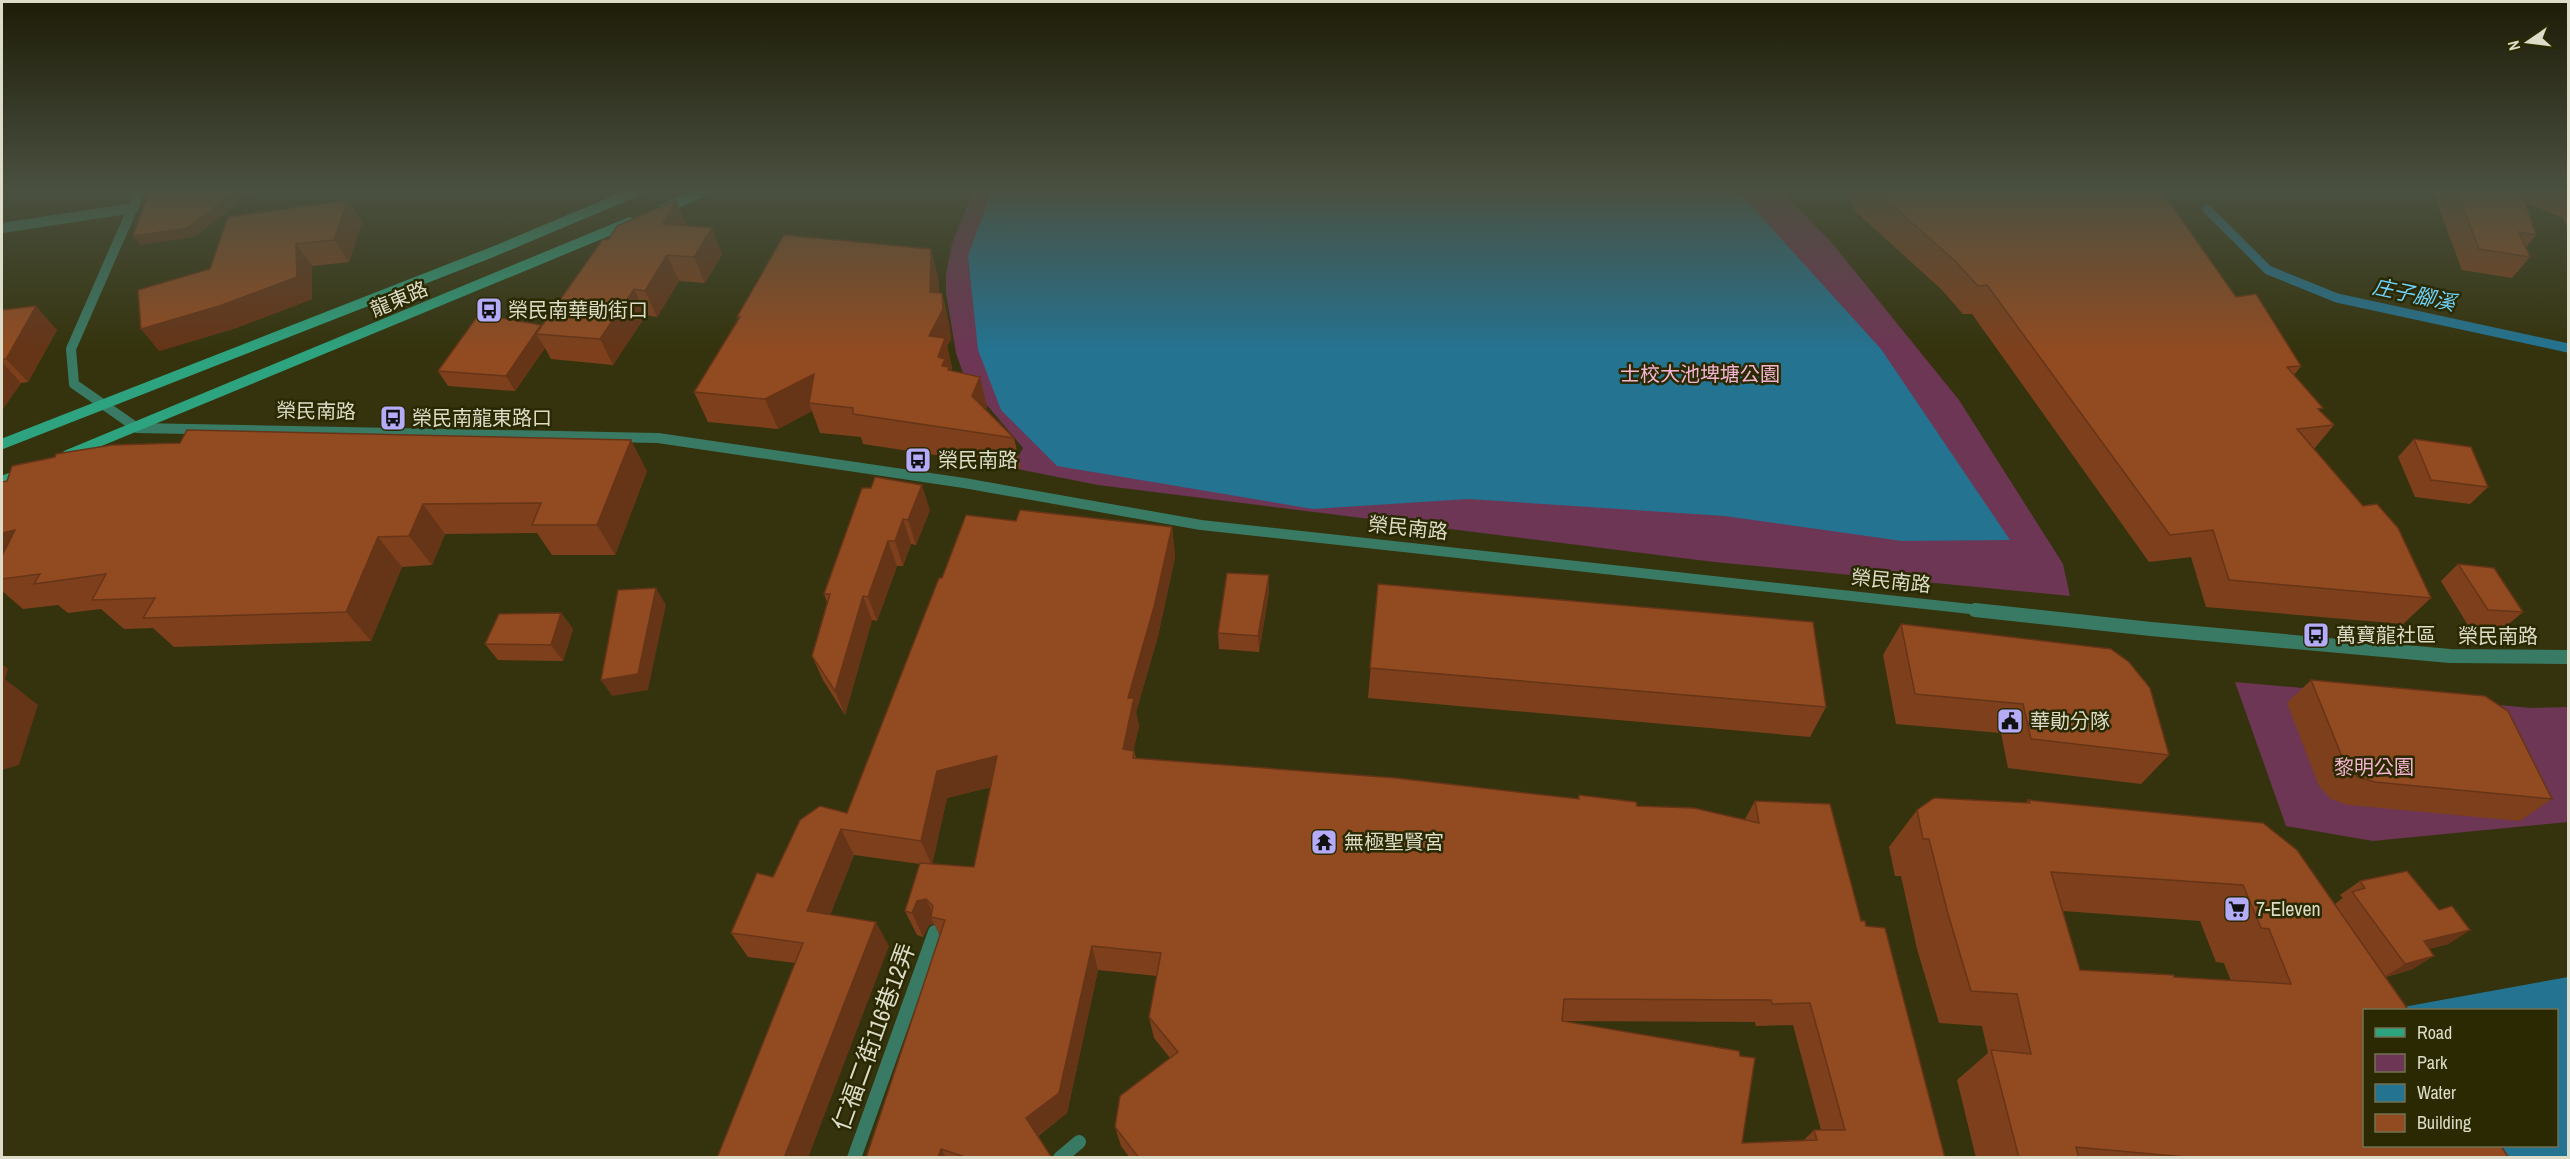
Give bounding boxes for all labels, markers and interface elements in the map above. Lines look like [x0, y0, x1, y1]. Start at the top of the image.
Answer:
north arrow [2498, 12, 2558, 72]
text: N [2502, 38, 2525, 53]
water label: 庄子腳溪 [2370, 272, 2461, 318]
street label: 龍東路 [366, 274, 432, 323]
bus stop icon: 榮民南華勛街口 [474, 295, 504, 325]
place label: 榮民南華勛街口 [508, 296, 648, 323]
park label: 士校大池埤塘公園 [1620, 360, 1780, 387]
street label: 榮民南路 [276, 396, 356, 425]
bus stop icon: 榮民南龍東路口 [378, 403, 408, 433]
place label: 榮民南龍東路口 [412, 404, 552, 431]
bus stop icon: 榮民南路 [903, 445, 933, 475]
place label: 榮民南路 [938, 446, 1018, 473]
street label: 榮民南路 [1367, 510, 1449, 545]
street label: 榮民南路 [1850, 563, 1932, 598]
bus stop icon: 萬寶龍社區 [2301, 620, 2331, 650]
place label: 萬寶龍社區 [2336, 621, 2436, 648]
street label: 榮民南路 [2458, 622, 2538, 649]
public building icon: 華勛分隊 [1995, 706, 2025, 736]
place label: 華勛分隊 [2030, 707, 2110, 734]
park label: 黎明公園 [2334, 753, 2414, 780]
temple icon: 無極聖賢宮 [1309, 827, 1339, 857]
place label: 無極聖賢宮 [1344, 828, 1444, 855]
supermarket icon: 7-Eleven [2222, 894, 2252, 924]
place label: 7-Eleven [2256, 895, 2321, 922]
street label: 仁福二街116巷12弄 [824, 938, 922, 1135]
legend [2363, 1009, 2558, 1147]
text: Road [2417, 1020, 2452, 1045]
text: Park [2417, 1050, 2448, 1075]
text: Water [2417, 1080, 2456, 1105]
text: Building [2417, 1110, 2472, 1135]

